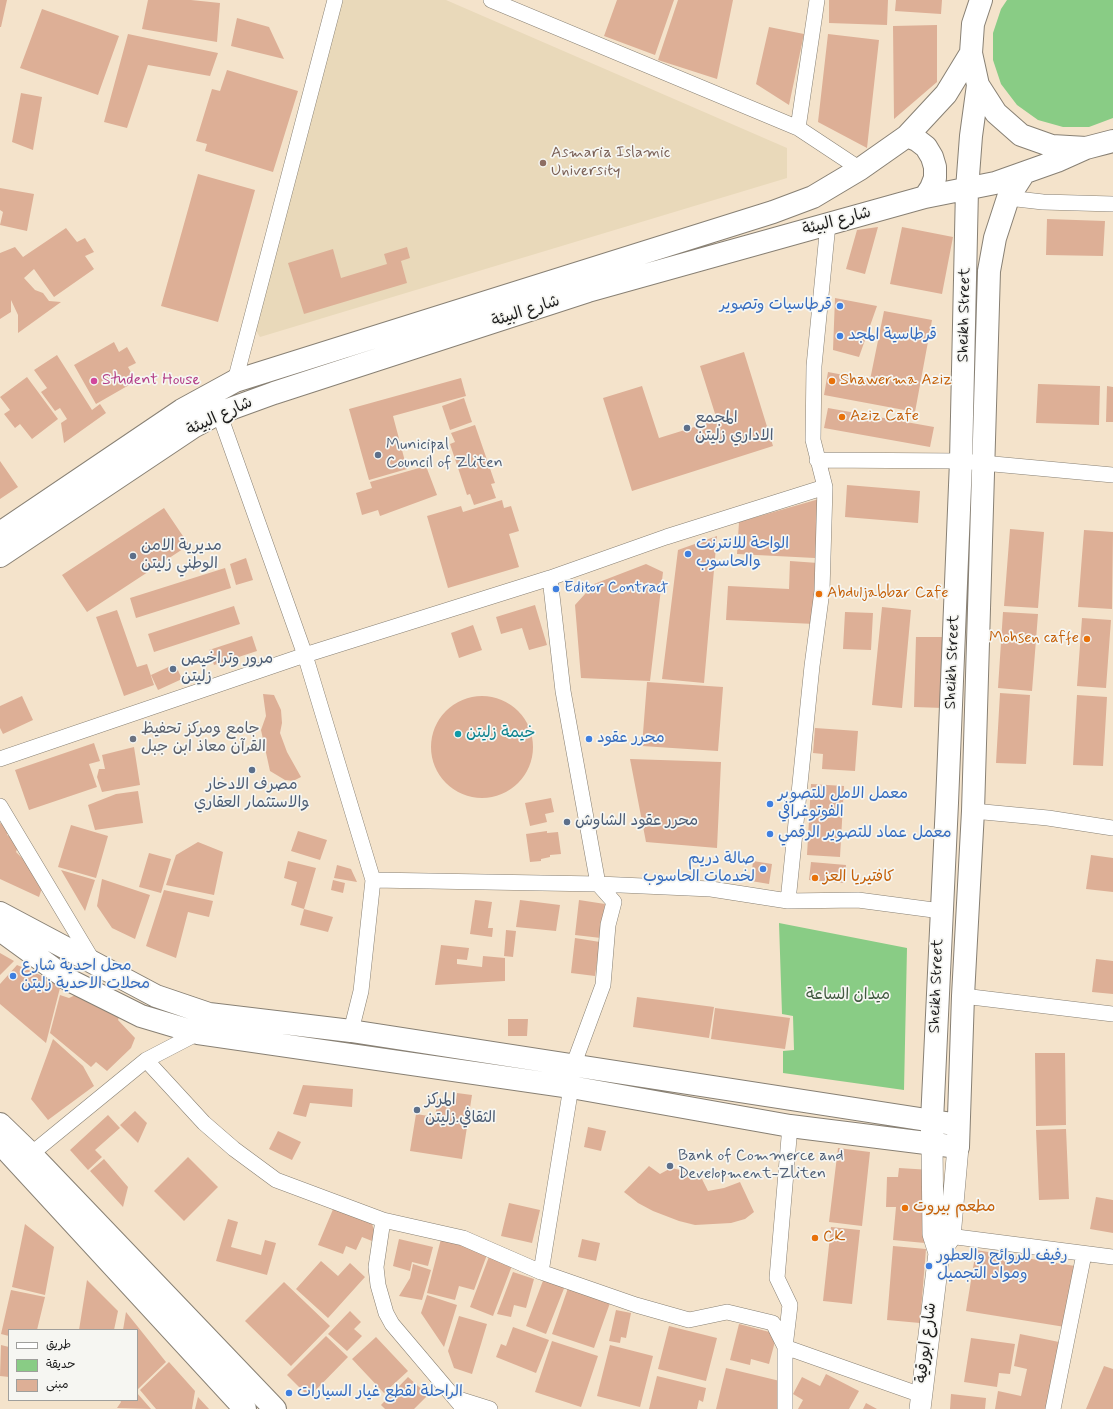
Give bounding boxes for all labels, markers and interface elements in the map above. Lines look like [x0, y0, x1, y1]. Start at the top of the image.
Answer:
place label: Asmaria Islamic University [551, 144, 670, 182]
marker: Asmaria Islamic University [538, 158, 548, 168]
street label: شارع البيئة [801, 204, 873, 240]
street label: Sheikh Street [955, 267, 975, 363]
street label: شارع البيئة [490, 292, 562, 332]
place label: قرطاسيات وتصوير [720, 296, 832, 316]
marker: قرطاسيات وتصوير [835, 301, 845, 311]
place label: قرطاسية المجد [848, 326, 937, 346]
marker: قرطاسية المجد [835, 331, 845, 341]
place label: Student House [102, 371, 200, 391]
place label: Shawerma Aziz [840, 371, 952, 391]
marker: Student House [89, 376, 99, 386]
marker: Shawerma Aziz [827, 376, 837, 386]
street label: شارع البيئة [184, 393, 256, 441]
place label: Aziz Cafe [850, 407, 919, 427]
place label: المجمع الاداري زليتن [695, 409, 774, 447]
marker: Aziz Cafe [837, 412, 847, 422]
marker: المجمع الاداري زليتن [682, 423, 692, 433]
place label: Municipal Council of Zliten [386, 436, 503, 474]
marker: Municipal Council of Zliten [373, 450, 383, 460]
place label: الواحة للانترنت والحاسوب [696, 535, 789, 573]
place label: مديرية الامن الوطني زليتن [141, 537, 222, 575]
marker: الواحة للانترنت والحاسوب [683, 549, 693, 559]
marker: مديرية الامن الوطني زليتن [128, 551, 138, 561]
place label: Editor Contract [564, 579, 668, 599]
marker: Editor Contract [551, 584, 561, 594]
place label: Abduljabbar Cafe [827, 584, 949, 604]
marker: Abduljabbar Cafe [814, 589, 824, 599]
street label: Sheikh Street [942, 614, 964, 710]
place label: Mohsen caffe [989, 629, 1079, 649]
marker: Mohsen caffe [1082, 634, 1092, 644]
place label: مرور وتراخيص زليتن [181, 650, 273, 688]
marker: مرور وتراخيص زليتن [168, 664, 178, 674]
place label: جامع ومركز تحفيظ القرآن معاذ ابن جبل [141, 720, 266, 758]
place label: خيمة زليتن [466, 724, 535, 744]
marker: خيمة زليتن [453, 729, 463, 739]
place label: محرر عقود [597, 729, 665, 749]
marker: جامع ومركز تحفيظ القرآن معاذ ابن جبل [128, 734, 138, 744]
marker: محرر عقود [584, 734, 594, 744]
marker: مصرف اﻻدخار واﻻستثمار العقاري [247, 765, 257, 775]
place label: مصرف اﻻدخار واﻻستثمار العقاري [194, 776, 310, 814]
place label: معمل الامل للتصوير الفوتوغرافي [778, 785, 908, 823]
marker: معمل الامل للتصوير الفوتوغرافي [765, 799, 775, 809]
place label: محرر عقود الشاوش [575, 812, 698, 832]
marker: محرر عقود الشاوش [562, 817, 572, 827]
place label: معمل عماد للتصوير الرقمي [778, 824, 951, 844]
marker: معمل عماد للتصوير الرقمي [765, 829, 775, 839]
place label: صالة دريم لخدمات الحاسوب [643, 850, 755, 888]
marker: صالة دريم لخدمات الحاسوب [758, 864, 768, 874]
place label: كافتيريا العز [823, 868, 894, 888]
marker: كافتيريا العز [810, 873, 820, 883]
street label: Sheikh Street [926, 938, 948, 1034]
place label: محل احدية شارع محلات الاحدية زليتن [21, 957, 150, 995]
marker: محل احدية شارع محلات الاحدية زليتن [8, 971, 18, 981]
park label: ميدان الساعة [806, 986, 890, 1006]
place label: المركز الثقافي.زليتن [425, 1091, 496, 1129]
marker: المركز الثقافي.زليتن [412, 1105, 422, 1115]
place label: Bank of Commerce and Development-Zliten [678, 1147, 844, 1185]
marker: Bank of Commerce and Development-Zliten [665, 1161, 675, 1171]
place label: مطعم بيروت [913, 1198, 995, 1218]
marker: مطعم بيروت [900, 1203, 910, 1213]
place label: CK [823, 1228, 845, 1248]
marker: CK [810, 1233, 820, 1243]
place label: رفيف للروائح والعطور ومواد التجميل [937, 1247, 1068, 1285]
marker: رفيف للروائح والعطور ومواد التجميل [924, 1261, 934, 1271]
street label: شارع ابورقية [913, 1302, 941, 1384]
legend [8, 1329, 138, 1401]
text: طريق [46, 1337, 71, 1353]
text: حديقة [46, 1357, 75, 1373]
text: مبنى [46, 1377, 69, 1393]
place label: الراحلة لقطع غيار السيارات [297, 1383, 463, 1403]
marker: الراحلة لقطع غيار السيارات [284, 1388, 294, 1398]

